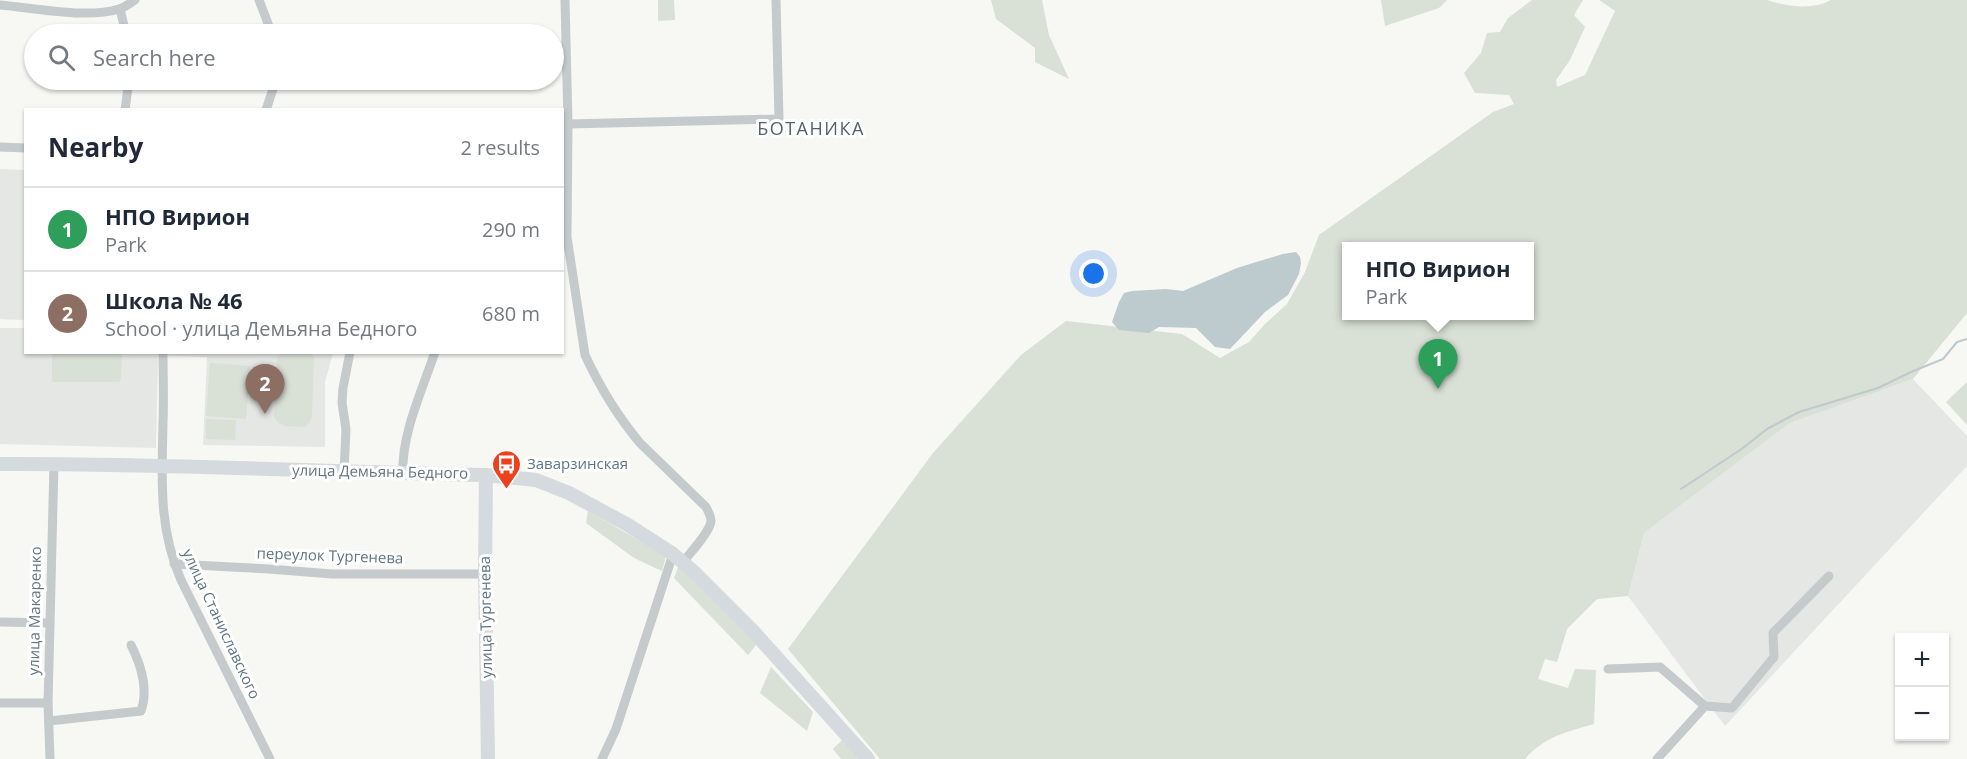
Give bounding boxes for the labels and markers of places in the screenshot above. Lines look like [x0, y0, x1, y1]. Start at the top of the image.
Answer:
pin: 1 [1418, 340, 1458, 389]
pin: 2 [246, 364, 284, 414]
bus stop icon: Заварзинская [490, 448, 522, 490]
place label: Заварзинская [527, 453, 628, 473]

